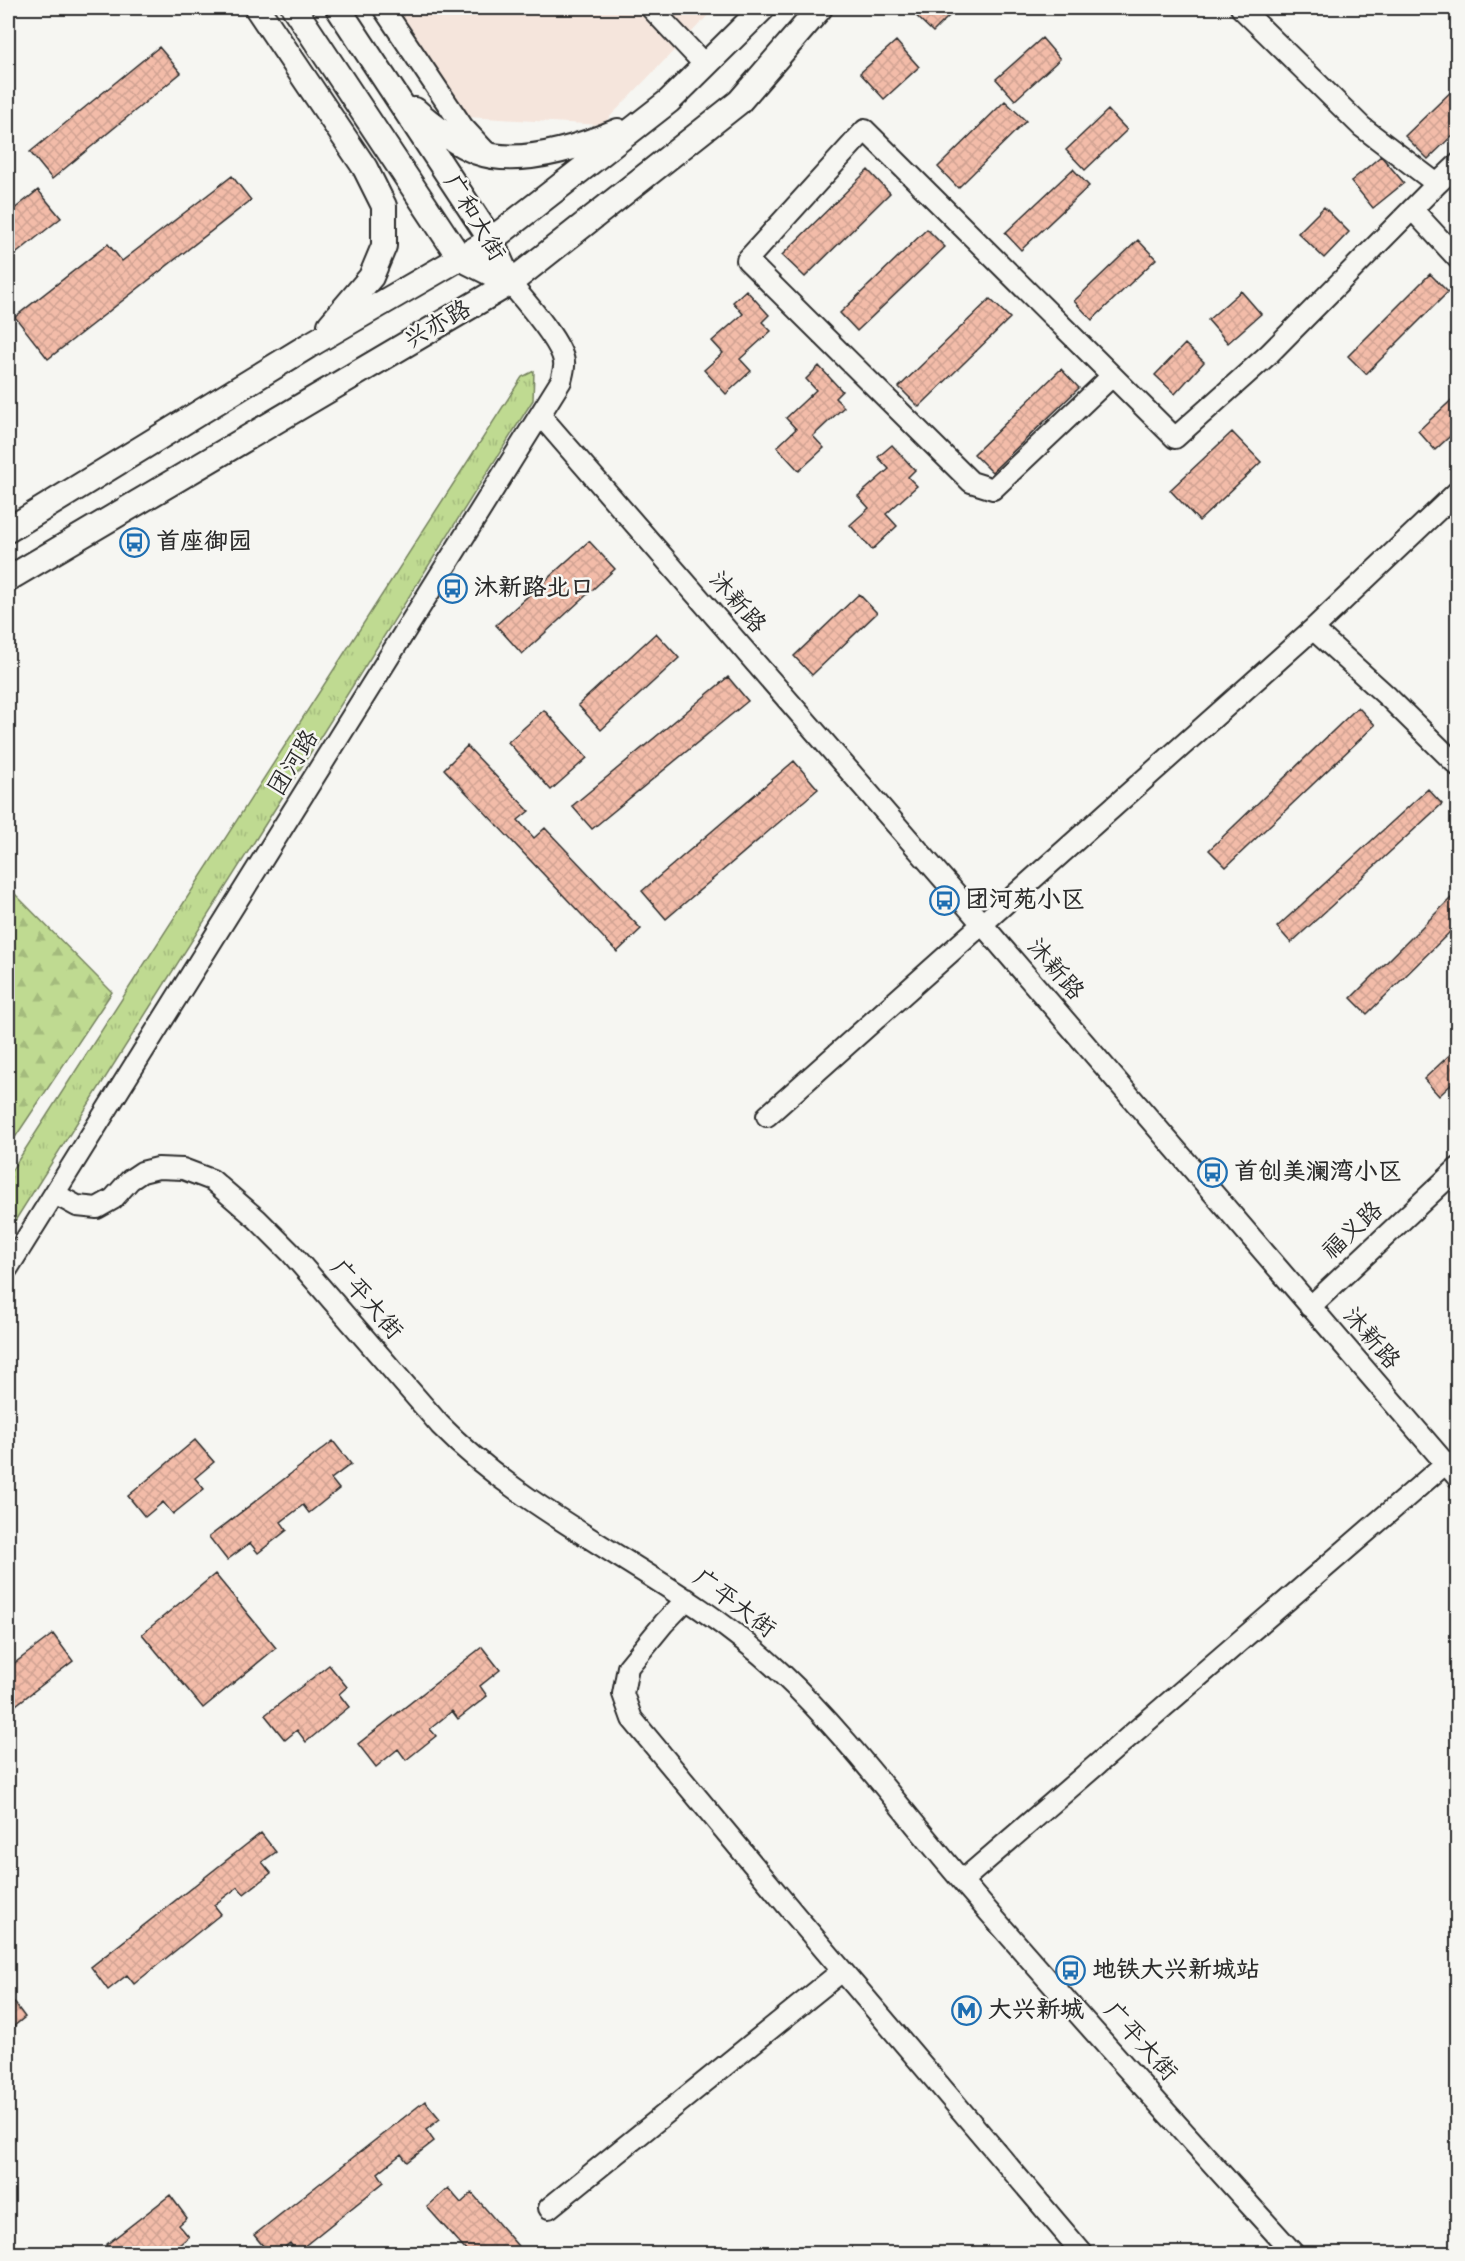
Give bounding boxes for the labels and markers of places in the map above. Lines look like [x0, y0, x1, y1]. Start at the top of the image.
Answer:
bus stop icon: 首座御园 [119, 526, 151, 558]
place label: 首座御园 [156, 527, 252, 558]
bus stop icon: 沐新路北口 [437, 572, 469, 604]
place label: 沐新路北口 [474, 573, 594, 604]
bus stop icon: 团河苑小区 [928, 884, 960, 916]
place label: 团河苑小区 [965, 885, 1085, 916]
bus stop icon: 首创美澜湾小区 [1197, 1156, 1229, 1188]
place label: 首创美澜湾小区 [1234, 1157, 1402, 1188]
bus stop icon: 地铁大兴新城站 [1055, 1954, 1087, 1986]
place label: 地铁大兴新城站 [1092, 1955, 1260, 1986]
metro station icon: 大兴新城 [951, 1994, 983, 2026]
place label: 大兴新城 [988, 1995, 1084, 2026]

